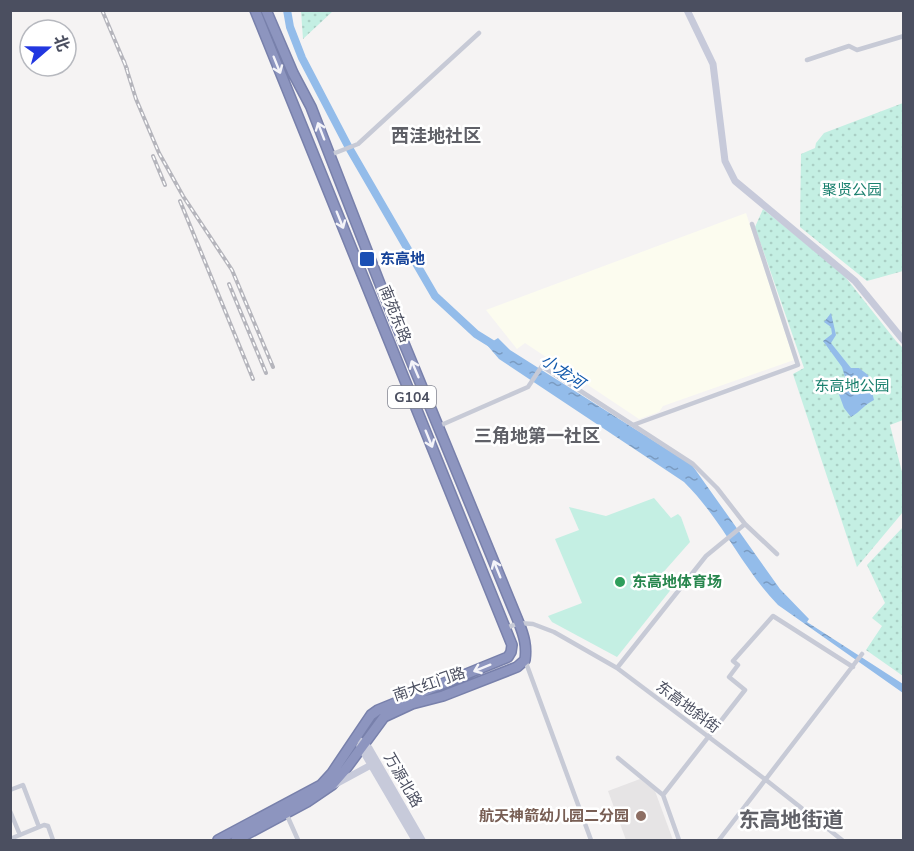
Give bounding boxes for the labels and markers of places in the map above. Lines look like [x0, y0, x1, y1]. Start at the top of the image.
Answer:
place label: 东高地 [380, 249, 425, 269]
marker: 东高地 [358, 250, 376, 268]
place label: 东高地体育场 [632, 572, 722, 592]
marker: 东高地体育场 [613, 575, 627, 589]
place label: 航天神箭幼儿园二分园 [479, 806, 629, 826]
marker: 航天神箭幼儿园二分园 [634, 809, 648, 823]

